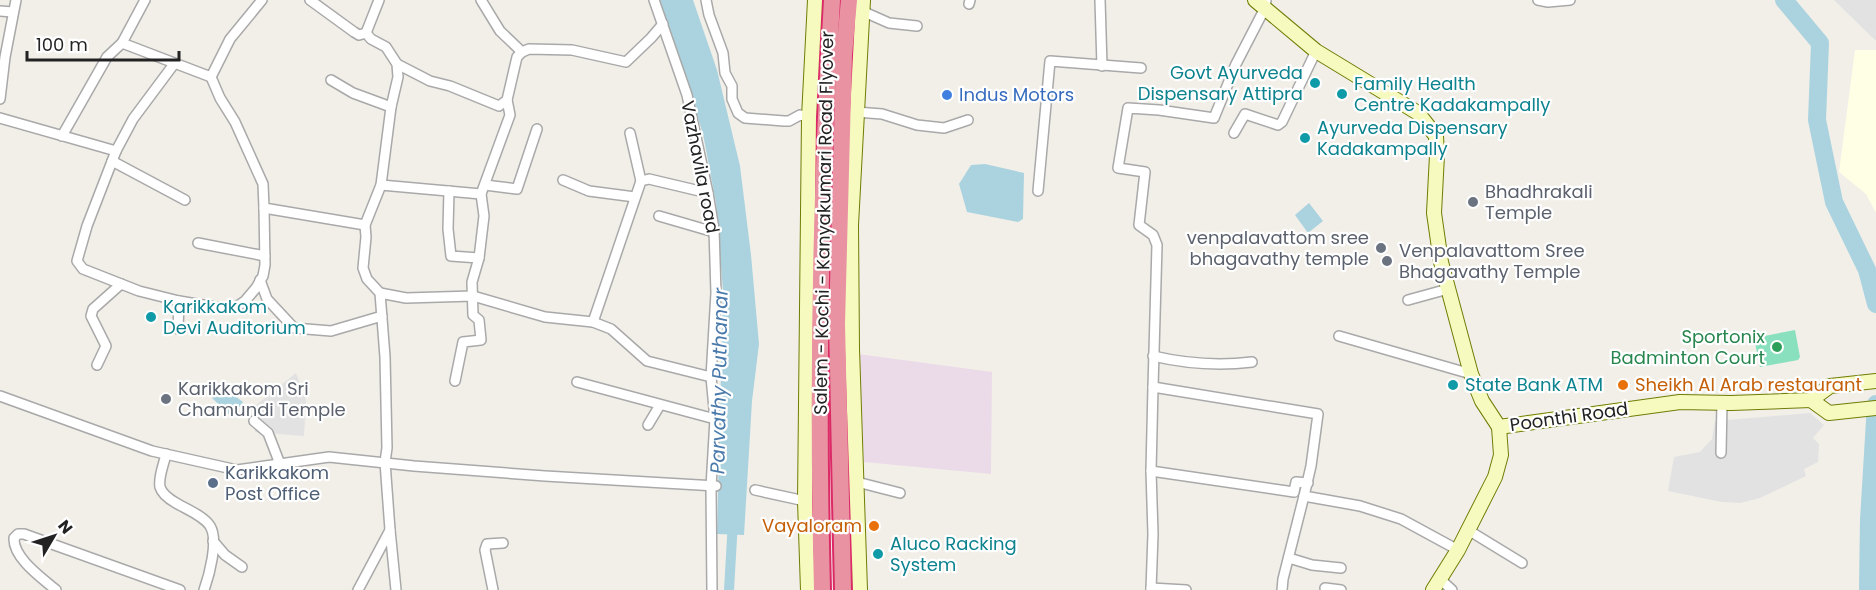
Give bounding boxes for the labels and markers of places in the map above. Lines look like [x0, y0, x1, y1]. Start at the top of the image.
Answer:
place label: Govt Ayurveda Dispensary Attipra [1138, 60, 1303, 106]
place label: Family Health Centre Kadakampally [1354, 71, 1550, 117]
marker: Govt Ayurveda Dispensary Attipra [1308, 76, 1322, 90]
place label: Indus Motors [959, 82, 1074, 107]
marker: Family Health Centre Kadakampally [1335, 87, 1349, 101]
marker: Indus Motors [940, 88, 954, 102]
place label: Ayurveda Dispensary Kadakampally [1317, 115, 1508, 161]
marker: Ayurveda Dispensary Kadakampally [1298, 131, 1312, 145]
place label: Bhadhrakali Temple [1485, 179, 1593, 225]
marker: Bhadhrakali Temple [1466, 195, 1480, 209]
place label: venpalavattom sree bhagavathy temple [1187, 225, 1369, 271]
place label: Venpalavattom Sree Bhagavathy Temple [1399, 238, 1585, 284]
marker: venpalavattom sree bhagavathy temple [1374, 241, 1388, 255]
marker: Venpalavattom Sree Bhagavathy Temple [1380, 254, 1394, 268]
place label: Karikkakom Devi Auditorium [163, 294, 306, 340]
marker: Karikkakom Devi Auditorium [144, 310, 158, 324]
place label: Sportonix Badminton Court [1611, 324, 1765, 370]
marker: Sportonix Badminton Court [1770, 340, 1784, 354]
place label: State Bank ATM [1465, 372, 1603, 397]
place label: Sheikh Al Arab restaurant [1635, 372, 1862, 397]
place label: Karikkakom Sri Chamundi Temple [178, 376, 346, 422]
marker: State Bank ATM [1446, 378, 1460, 392]
marker: Sheikh Al Arab restaurant [1616, 378, 1630, 392]
marker: Karikkakom Sri Chamundi Temple [159, 392, 173, 406]
place label: Karikkakom Post Office [225, 460, 329, 506]
marker: Karikkakom Post Office [206, 476, 220, 490]
place label: Vayaloram [762, 513, 862, 538]
marker: Vayaloram [867, 519, 881, 533]
place label: Aluco Racking System [890, 531, 1017, 577]
marker: Aluco Racking System [871, 547, 885, 561]

